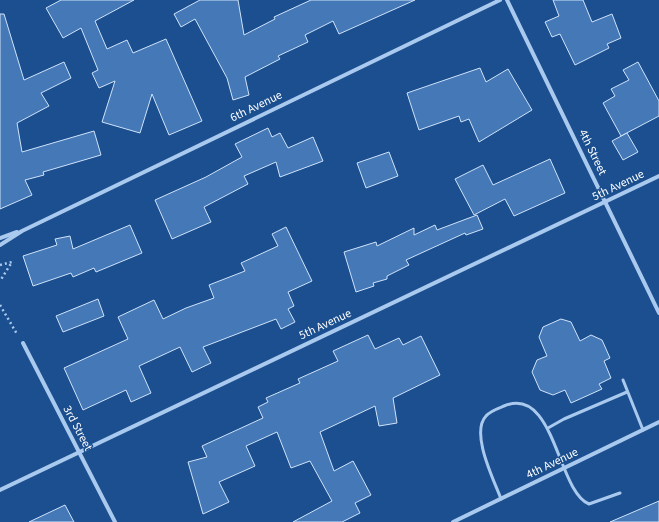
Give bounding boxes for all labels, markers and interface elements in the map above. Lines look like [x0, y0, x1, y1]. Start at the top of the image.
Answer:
street label: 6th Avenue [227, 87, 285, 126]
street label: 4th Street [574, 126, 611, 178]
street label: 5th Avenue [589, 166, 647, 205]
street label: 5th Avenue [296, 305, 354, 344]
street label: 3rd Street [59, 403, 97, 454]
street label: 4th Avenue [523, 444, 581, 483]

